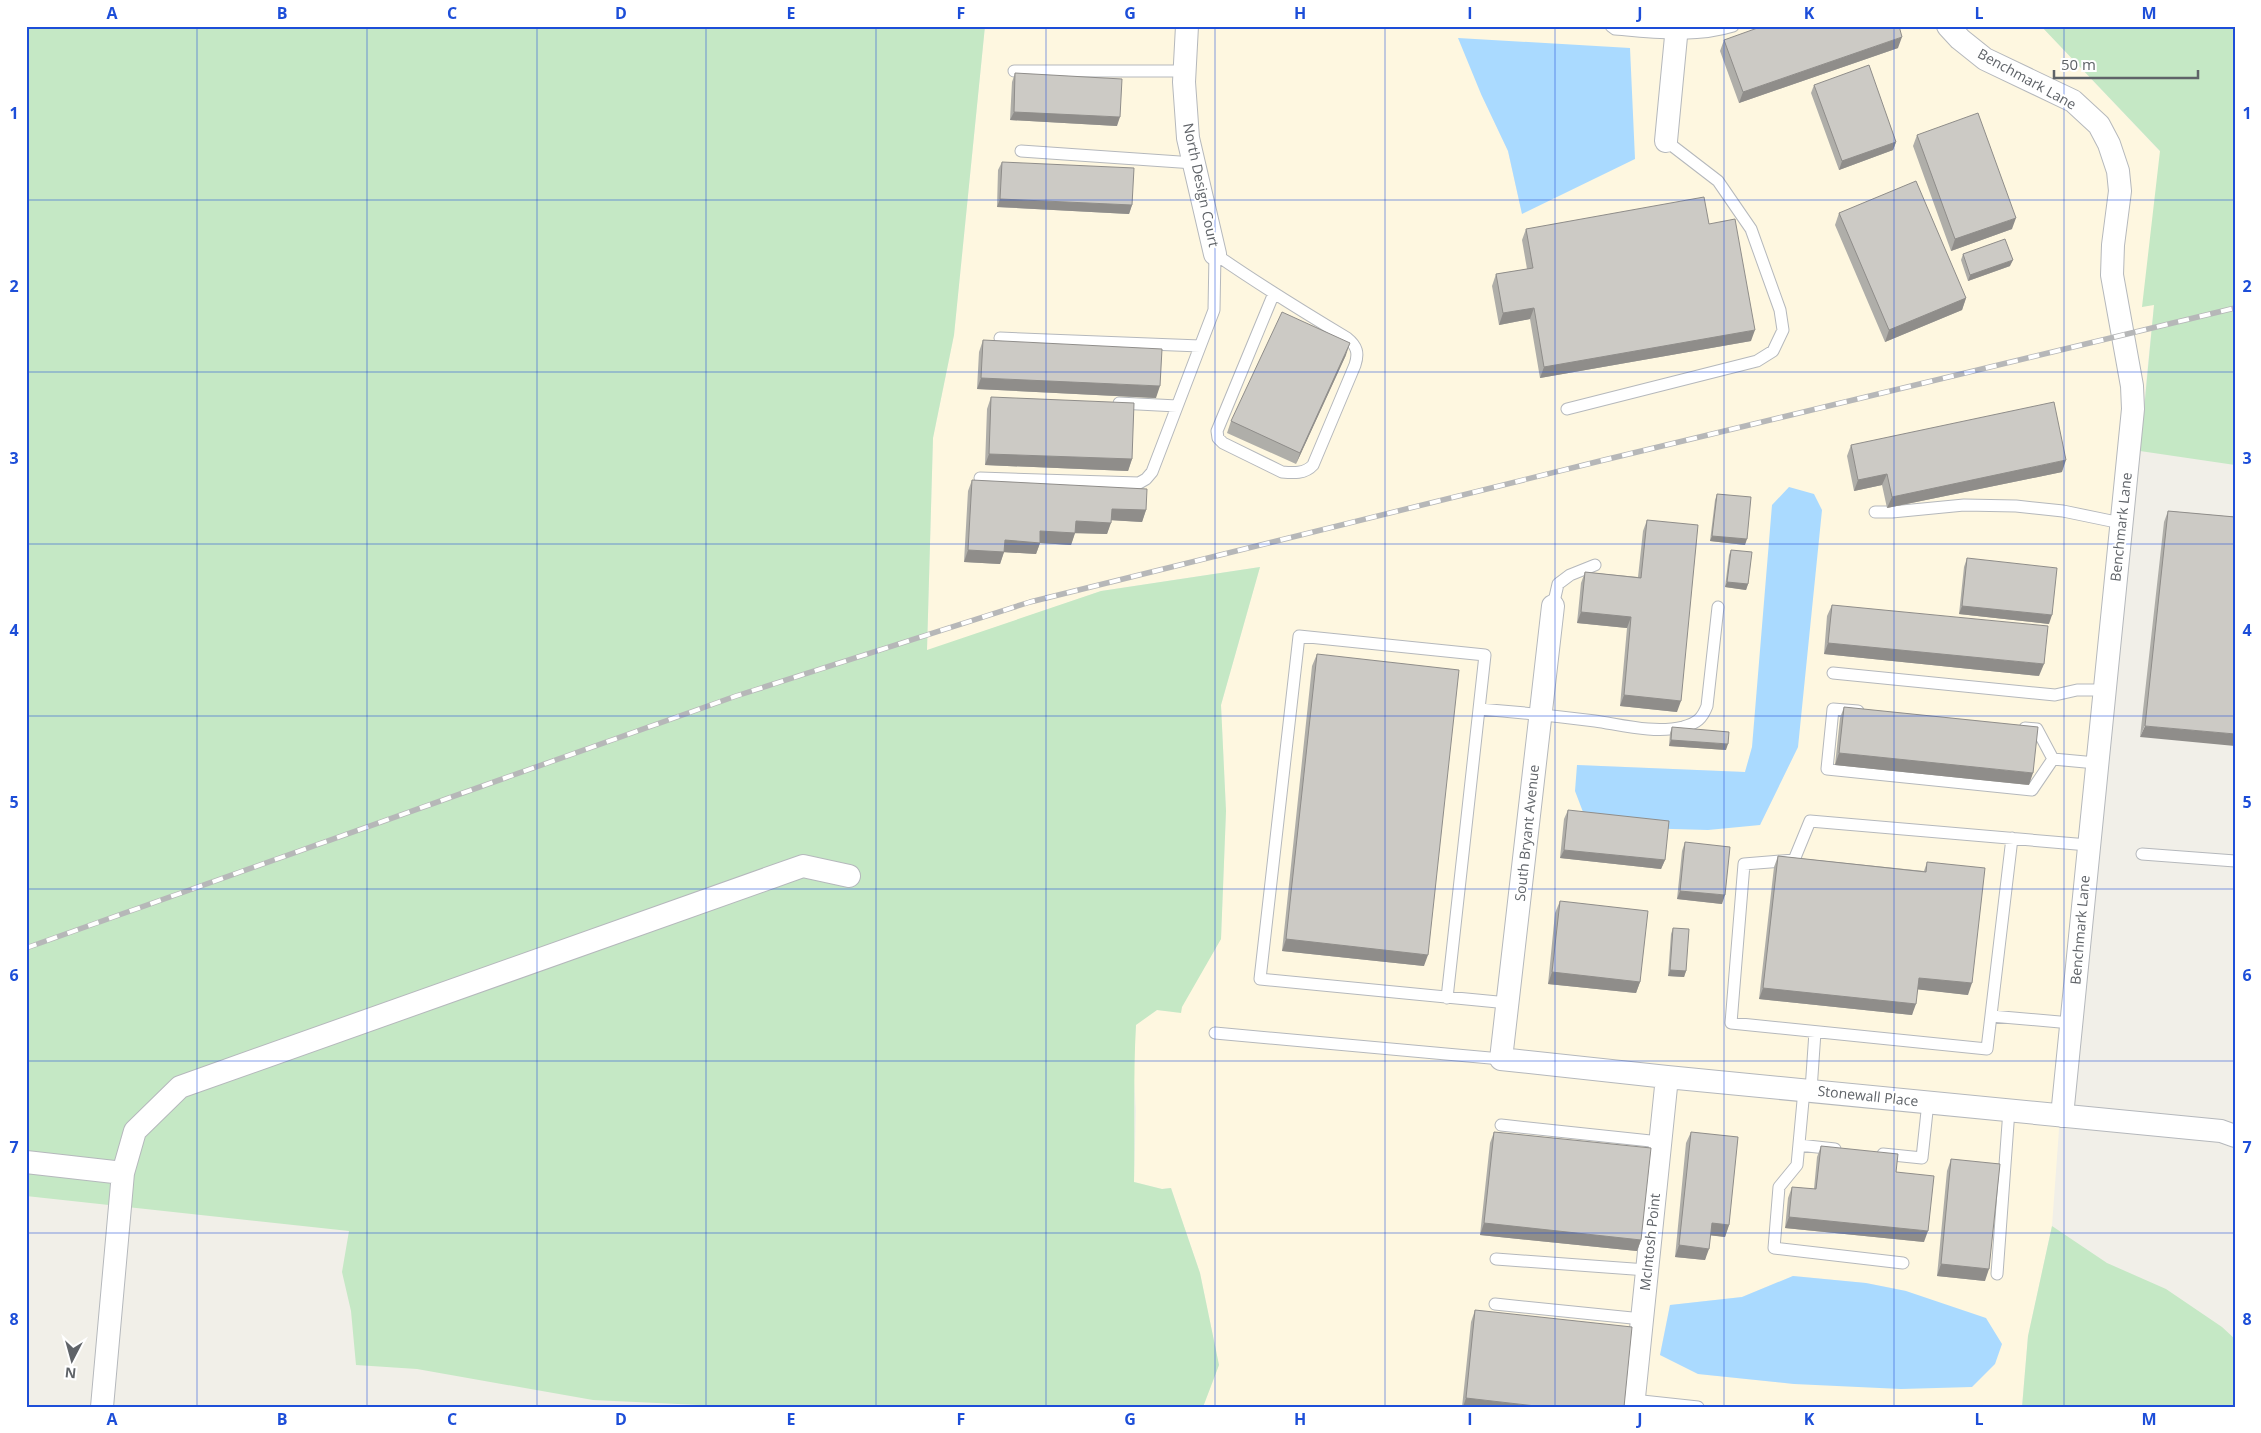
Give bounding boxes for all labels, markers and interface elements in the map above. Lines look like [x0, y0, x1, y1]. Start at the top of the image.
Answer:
text: A [106, 2, 118, 24]
text: B [277, 2, 287, 24]
text: C [447, 2, 457, 24]
text: D [615, 2, 627, 24]
text: E [787, 2, 796, 24]
text: F [957, 2, 965, 24]
text: G [1124, 2, 1136, 24]
text: H [1294, 2, 1306, 24]
text: I [1467, 2, 1473, 24]
text: J [1635, 2, 1643, 24]
text: K [1804, 2, 1815, 24]
text: L [1974, 2, 1984, 24]
text: M [2141, 2, 2157, 24]
street label: Benchmark Lane [1975, 44, 2080, 114]
scale bar [2054, 48, 2197, 80]
text: 50 m [2061, 54, 2096, 74]
text: 1 [9, 102, 19, 124]
text: 1 [2242, 102, 2252, 124]
street label: North Design Court [1179, 121, 1224, 249]
text: 2 [9, 275, 19, 297]
text: 2 [2242, 275, 2252, 297]
text: 3 [9, 447, 19, 469]
text: 3 [2242, 447, 2252, 469]
street label: Benchmark Lane [2105, 471, 2136, 583]
text: 4 [9, 619, 19, 641]
text: 4 [2242, 619, 2252, 641]
street label: South Bryant Avenue [1510, 763, 1543, 902]
text: 5 [9, 791, 19, 813]
text: 5 [2242, 791, 2252, 813]
street label: Benchmark Lane [2065, 874, 2094, 985]
text: 6 [9, 964, 19, 986]
text: 6 [2242, 964, 2252, 986]
street label: Stonewall Place [1817, 1081, 1919, 1110]
text: 7 [9, 1136, 19, 1158]
text: 7 [2242, 1136, 2252, 1158]
street label: McIntosh Point [1635, 1192, 1664, 1292]
text: 8 [9, 1308, 19, 1330]
text: 8 [2242, 1308, 2252, 1330]
north arrow [48, 1336, 98, 1386]
text: N [64, 1363, 77, 1383]
text: A [106, 1408, 118, 1430]
text: B [277, 1408, 287, 1430]
text: C [447, 1408, 457, 1430]
text: D [615, 1408, 627, 1430]
text: E [787, 1408, 796, 1430]
text: F [957, 1408, 965, 1430]
text: G [1124, 1408, 1136, 1430]
text: H [1294, 1408, 1306, 1430]
text: I [1467, 1408, 1473, 1430]
text: J [1635, 1408, 1643, 1430]
text: K [1804, 1408, 1815, 1430]
text: L [1974, 1408, 1984, 1430]
text: M [2141, 1408, 2157, 1430]

